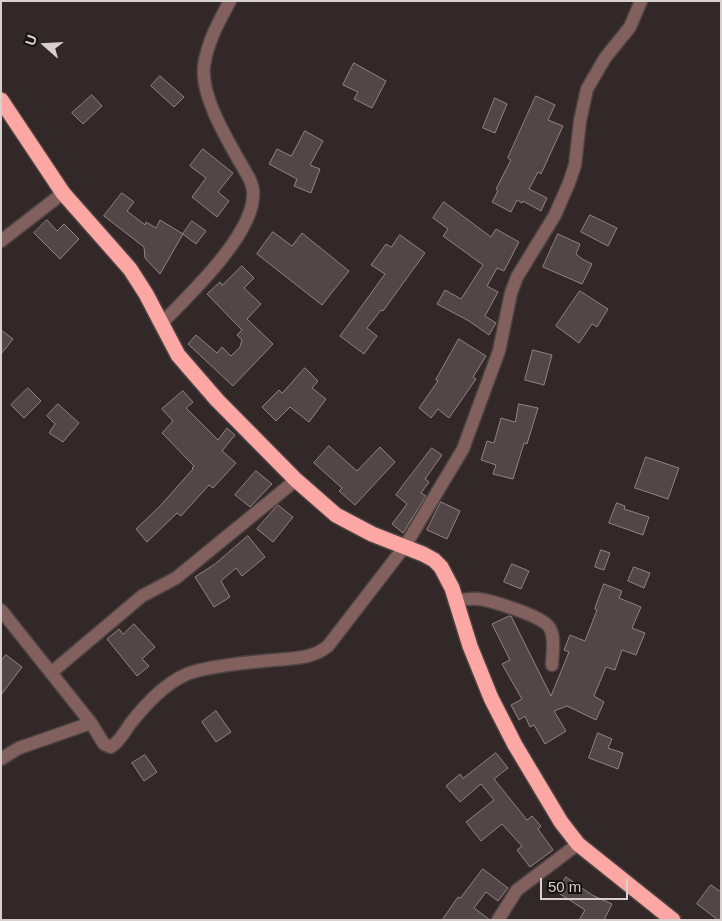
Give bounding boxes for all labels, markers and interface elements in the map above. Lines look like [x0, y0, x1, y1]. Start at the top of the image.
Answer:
north arrow [20, 20, 70, 70]
text: U [22, 33, 40, 48]
scale bar [542, 868, 630, 900]
text: 50 m [548, 878, 581, 895]

